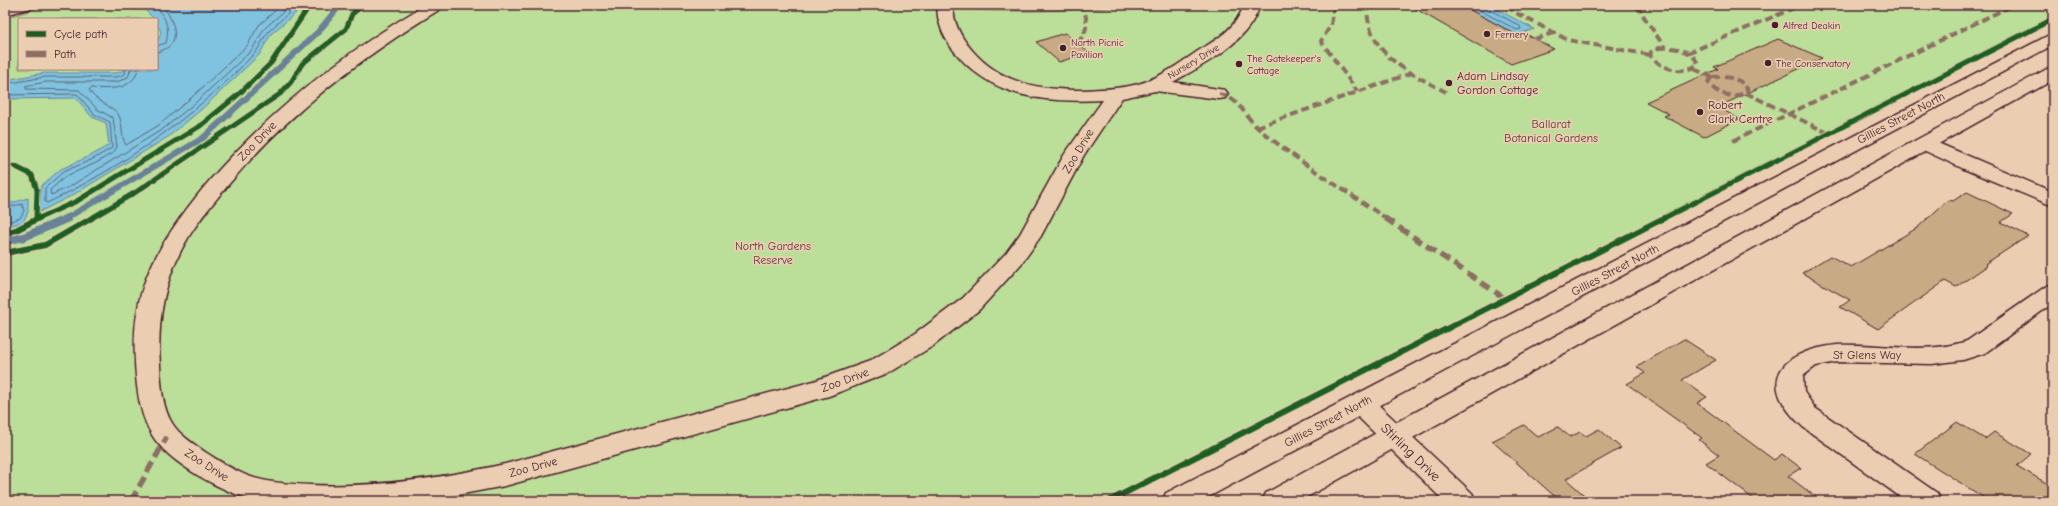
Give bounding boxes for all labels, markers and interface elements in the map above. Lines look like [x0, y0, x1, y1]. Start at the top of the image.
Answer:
legend [18, 18, 158, 70]
marker: Alfred Deakin [1770, 20, 1780, 30]
place label: Alfred Deakin [1783, 20, 1840, 32]
text: Cycle path [54, 27, 107, 41]
marker: Fernery [1482, 29, 1492, 39]
place label: Fernery [1495, 29, 1529, 41]
place label: North Picnic Pavilion [1071, 37, 1124, 61]
street label: Nursery Drive [1166, 42, 1222, 82]
marker: North Picnic Pavilion [1058, 43, 1068, 53]
text: Path [54, 47, 76, 61]
place label: The Gatekeeper's Cottage [1247, 53, 1321, 77]
marker: The Conservatory [1763, 58, 1773, 68]
place label: The Conservatory [1776, 58, 1851, 70]
marker: The Gatekeeper's Cottage [1234, 59, 1244, 69]
place label: Adam Lindsay Gordon Cottage [1457, 69, 1538, 97]
marker: Adam Lindsay Gordon Cottage [1444, 78, 1454, 88]
street label: Gillies Street North [1855, 89, 1947, 147]
place label: Robert Clark Centre [1708, 98, 1773, 126]
marker: Robert Clark Centre [1695, 107, 1705, 117]
park label: Ballarat Botanical Gardens [1504, 117, 1598, 145]
street label: Zoo Drive [235, 118, 279, 164]
street label: Zoo Drive [1059, 126, 1097, 176]
park label: North Gardens Reserve [735, 239, 811, 267]
street label: Gillies Street North [1569, 241, 1661, 299]
street label: St Glens Way [1833, 348, 1902, 362]
street label: Zoo Drive [819, 365, 871, 395]
street label: Gillies Street North [1282, 392, 1374, 450]
street label: Stirling Drive [1377, 420, 1444, 485]
street label: Zoo Drive [182, 446, 232, 484]
street label: Zoo Drive [507, 454, 559, 480]

